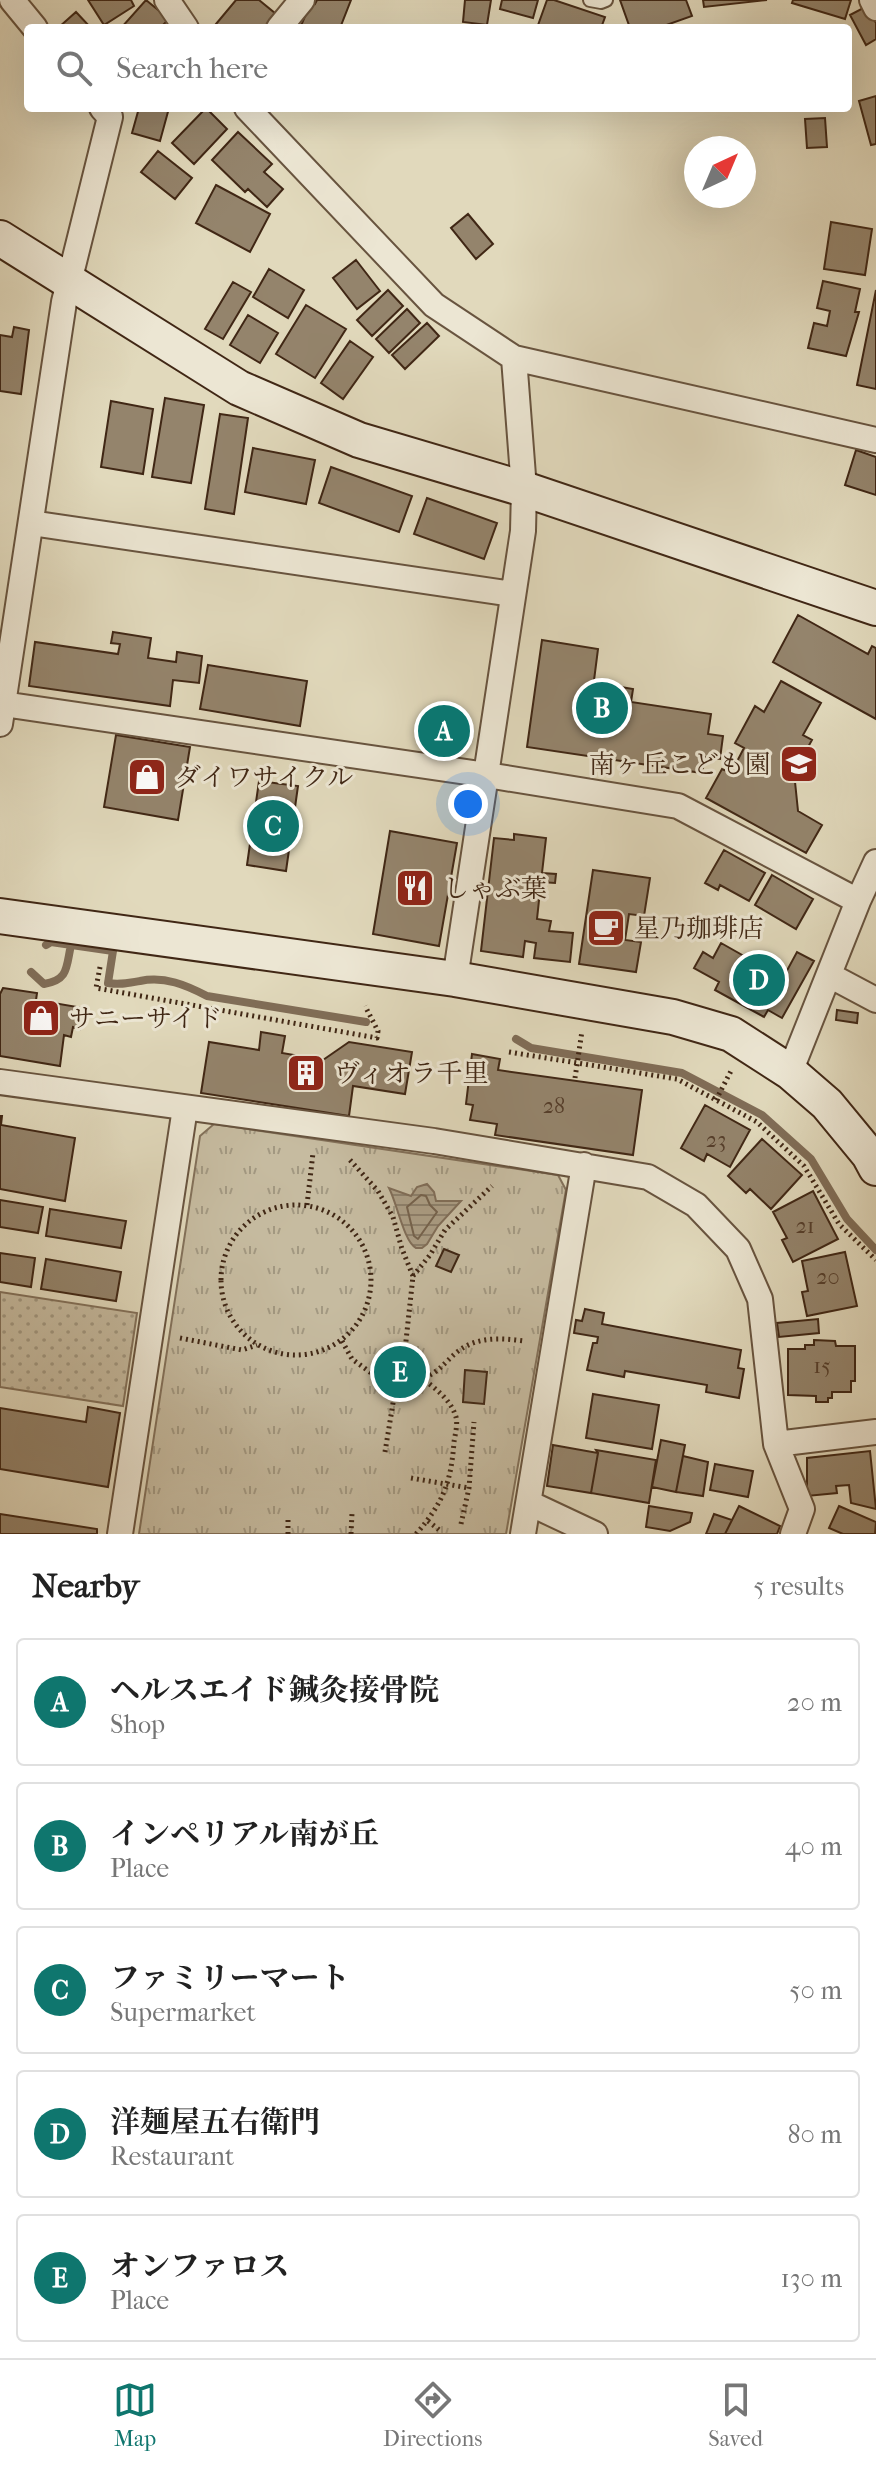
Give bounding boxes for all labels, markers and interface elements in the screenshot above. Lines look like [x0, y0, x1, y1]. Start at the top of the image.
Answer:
search box [24, 24, 852, 112]
icon: search [52, 46, 96, 90]
text: Search here [116, 51, 268, 86]
north arrow [684, 136, 756, 208]
pin: B [576, 678, 628, 738]
pin: A [418, 701, 470, 761]
school or university icon: 南ヶ丘こども園 [778, 743, 820, 785]
place label: 南ヶ丘こども園 [589, 749, 771, 780]
shop icon: ダイワサイクル [126, 756, 168, 798]
place label: ダイワサイクル [175, 762, 353, 793]
your location [448, 784, 488, 824]
pin: C [247, 796, 299, 856]
restaurant icon: しゃぶ葉 [394, 867, 436, 909]
place label: しゃぶ葉 [443, 873, 547, 904]
cafe icon: 星乃珈琲店 [585, 907, 627, 949]
place label: 星乃珈琲店 [634, 913, 764, 944]
pin: D [733, 950, 785, 1010]
shop icon: サニーサイド [20, 997, 62, 1039]
place label: サニーサイド [69, 1003, 222, 1034]
building icon: ヴィオラ千里 [285, 1052, 327, 1094]
place label: ヴィオラ千里 [334, 1058, 488, 1089]
house number: 28 [543, 1093, 565, 1119]
house number: 23 [706, 1127, 726, 1153]
house number: 21 [795, 1213, 815, 1239]
house number: 20 [816, 1264, 840, 1290]
pin: E [374, 1342, 426, 1402]
house number: 15 [813, 1353, 831, 1379]
text: Nearby [32, 1566, 139, 1606]
text: 5 results [753, 1571, 844, 1602]
text: ヘルスエイド鍼灸接骨院 [110, 1673, 439, 1708]
text: A [52, 1687, 68, 1718]
text: 20 m [787, 1687, 842, 1718]
text: Shop [110, 1709, 165, 1740]
text: インペリアル南が丘 [110, 1817, 379, 1852]
text: B [52, 1831, 68, 1862]
text: 40 m [785, 1831, 842, 1862]
text: Place [110, 1853, 169, 1884]
text: ファミリーマート [110, 1961, 349, 1996]
text: C [51, 1975, 69, 2006]
text: 50 m [789, 1975, 842, 2006]
text: Supermarket [110, 1997, 256, 2028]
text: 洋麺屋五右衛門 [110, 2105, 320, 2140]
text: D [50, 2119, 70, 2150]
text: 80 m [787, 2119, 842, 2150]
text: Restaurant [110, 2141, 234, 2172]
text: オンファロス [110, 2249, 289, 2284]
text: E [52, 2263, 68, 2294]
text: 130 m [781, 2263, 842, 2294]
text: Place [110, 2285, 169, 2316]
tab: Map [113, 2378, 157, 2452]
tab: Directions [383, 2378, 482, 2452]
tab: Saved [708, 2378, 763, 2452]

